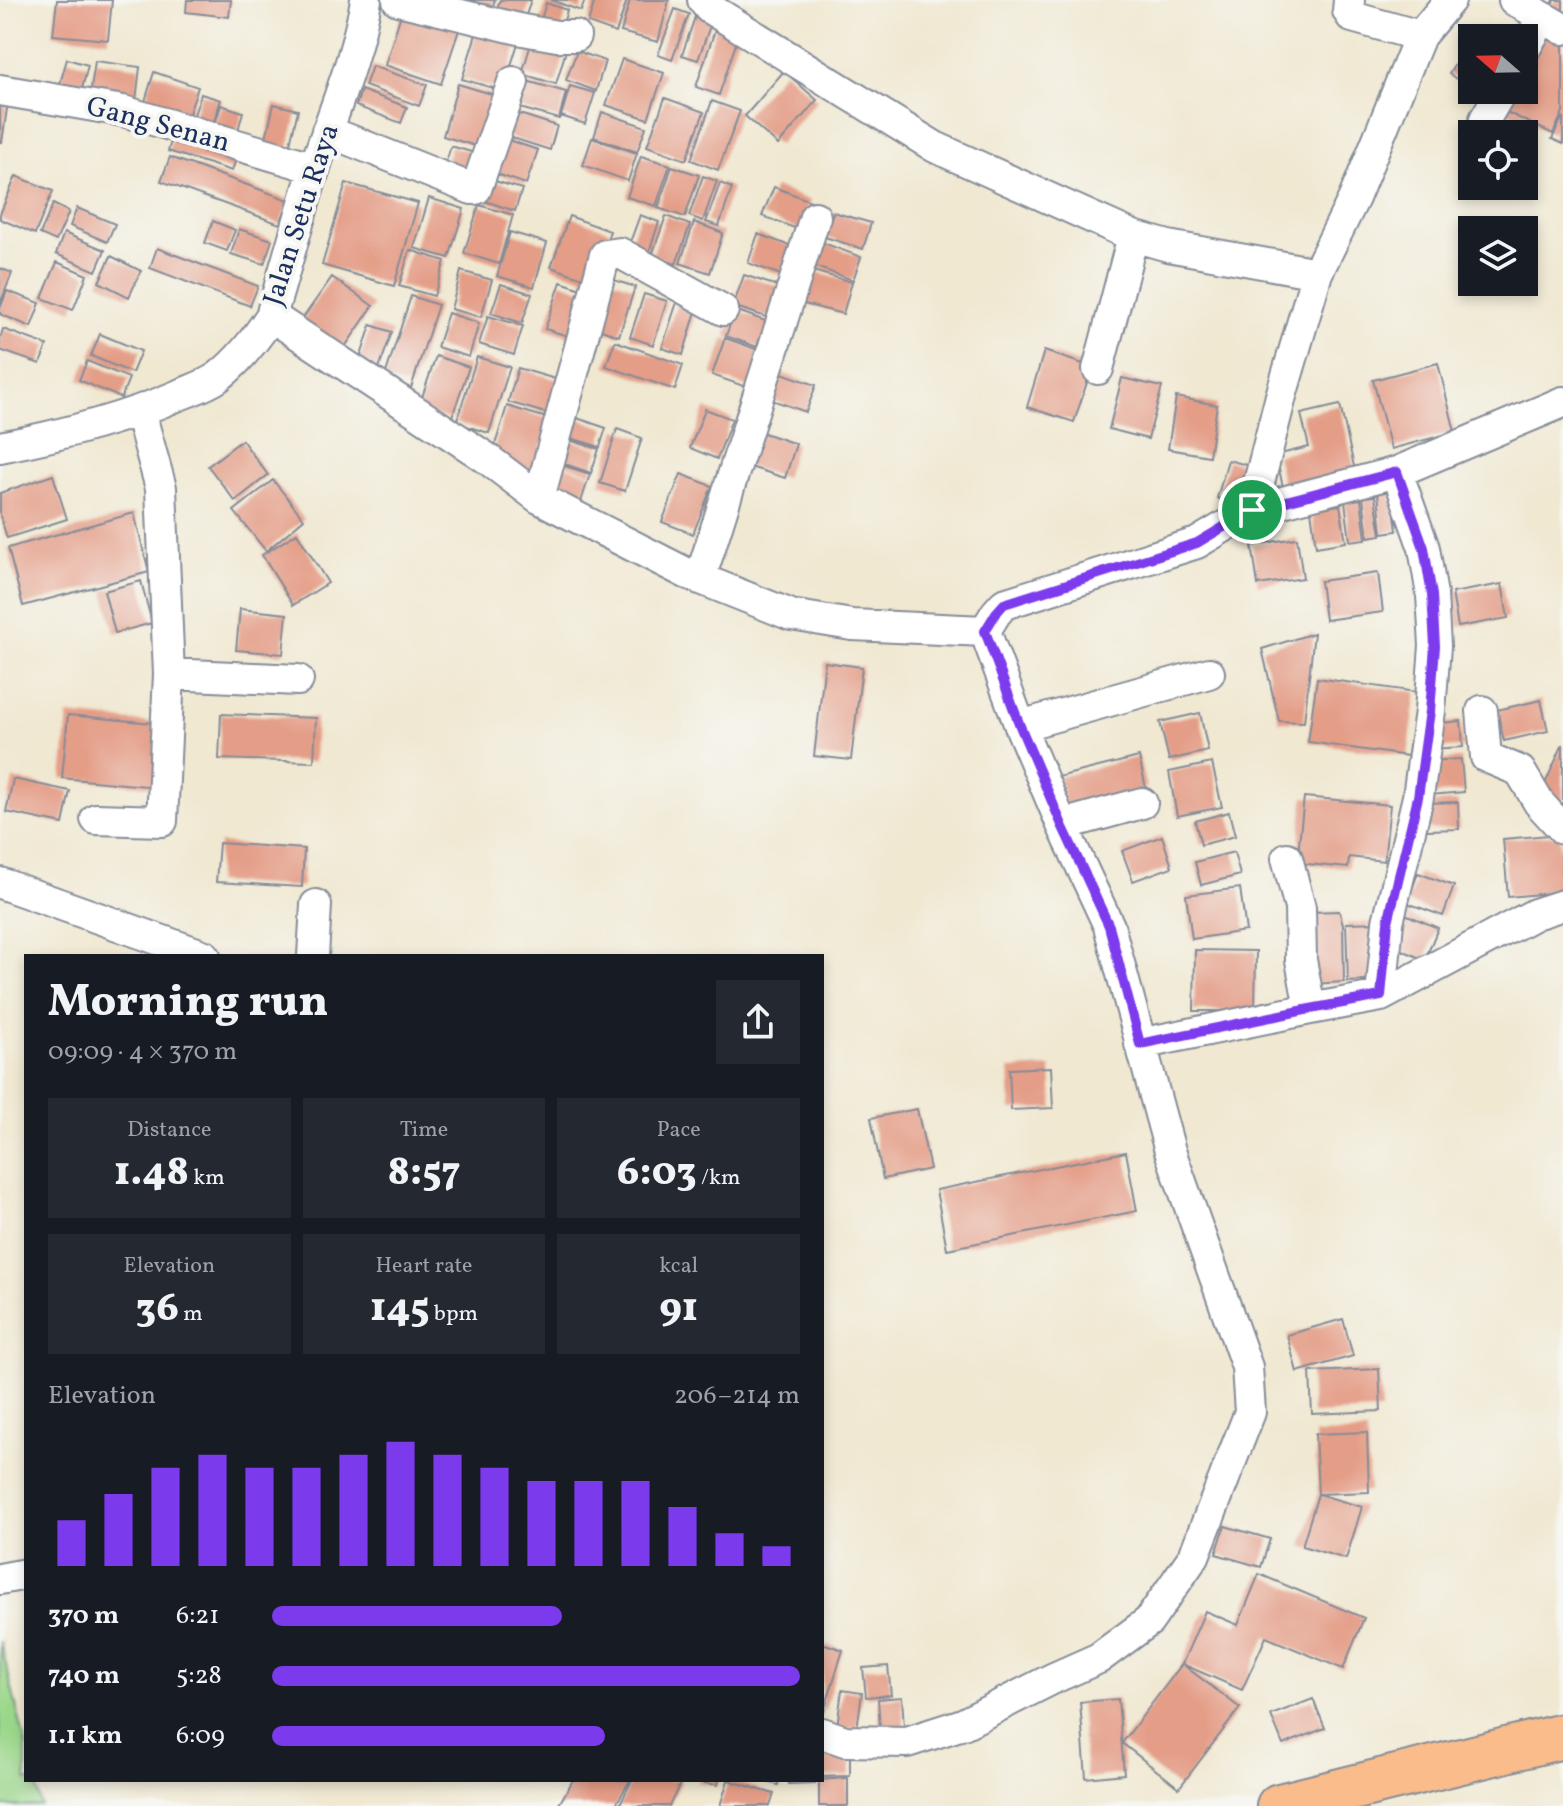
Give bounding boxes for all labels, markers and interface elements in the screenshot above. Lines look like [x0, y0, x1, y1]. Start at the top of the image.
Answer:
north arrow [1458, 24, 1538, 104]
map controls [1458, 24, 1538, 296]
street label: Gang Senan [82, 87, 234, 163]
street label: Jalan Setu Raya [254, 119, 350, 311]
button: locate [1458, 120, 1538, 200]
button: layers [1458, 216, 1538, 296]
pin [1218, 476, 1286, 544]
icon: arrive [1230, 488, 1274, 532]
text: Morning run [48, 973, 328, 1034]
button: share [716, 980, 800, 1064]
text: 09:09 · 4 × 370 m [48, 1034, 237, 1070]
text: Distance [127, 1115, 211, 1146]
text: Time [400, 1115, 448, 1146]
text: Pace [657, 1115, 701, 1146]
text: 1.48 [114, 1146, 189, 1202]
text: 8:57 [388, 1146, 460, 1202]
text: 6:03 [617, 1146, 697, 1202]
text: km [189, 1163, 225, 1194]
text: /km [697, 1163, 741, 1194]
text: Elevation [124, 1251, 215, 1282]
text: Heart rate [375, 1251, 473, 1282]
text: kcal [659, 1251, 698, 1282]
text: 36 [136, 1282, 179, 1338]
text: 145 [370, 1282, 429, 1338]
text: 91 [659, 1282, 698, 1338]
text: m [179, 1299, 203, 1330]
text: bpm [429, 1299, 478, 1330]
text: Elevation [48, 1378, 156, 1414]
text: 206–214 m [674, 1378, 800, 1414]
text: 370 m [48, 1598, 119, 1634]
text: 6:21 [176, 1598, 219, 1634]
text: 740 m [48, 1658, 120, 1694]
text: 5:28 [176, 1658, 222, 1694]
text: 1.1 km [48, 1718, 122, 1754]
text: 6:09 [176, 1718, 225, 1754]

